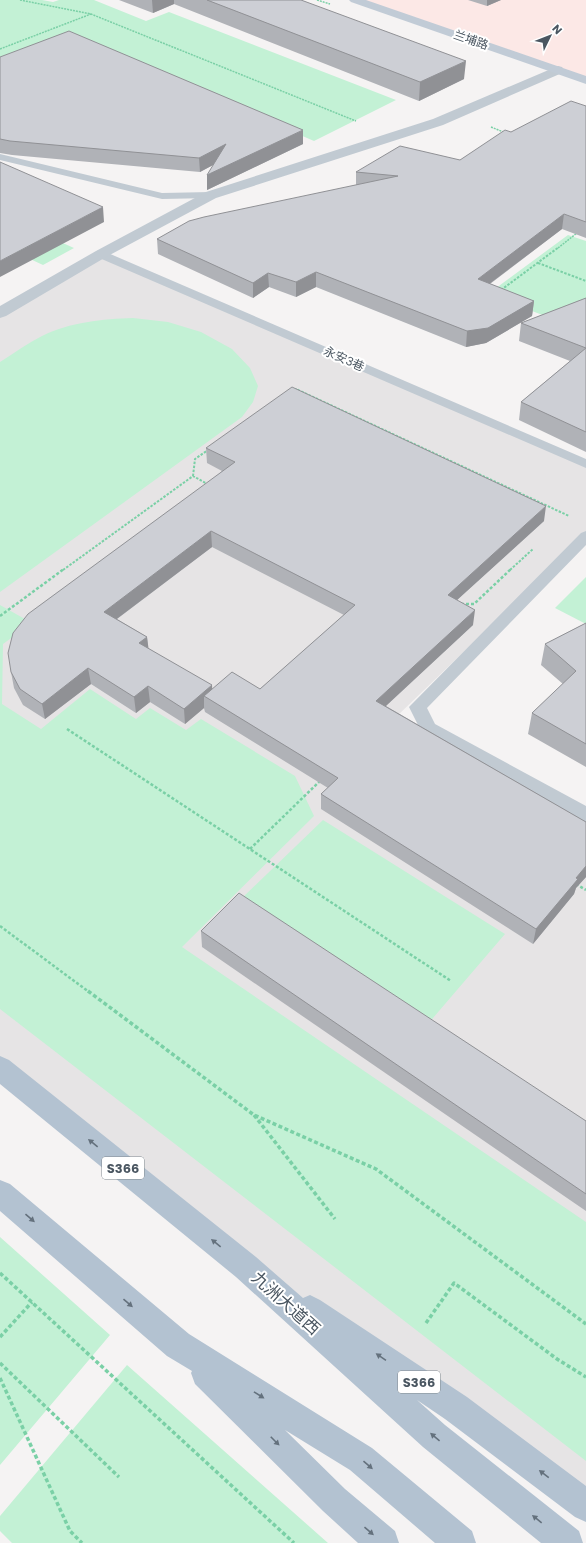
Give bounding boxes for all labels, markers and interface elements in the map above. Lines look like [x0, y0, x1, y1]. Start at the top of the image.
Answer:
north arrow [530, 16, 570, 56]
text: N [549, 21, 566, 38]
street label: 兰埔路 [451, 26, 491, 53]
street label: 永安3巷 [321, 342, 367, 375]
one-way arrow [87, 1139, 98, 1148]
road number: S366 [102, 1157, 144, 1179]
one-way arrow [24, 1214, 35, 1223]
one-way arrow [210, 1238, 221, 1247]
street label: 九洲大道西 [246, 1266, 326, 1340]
one-way arrow [123, 1298, 134, 1307]
one-way arrow [376, 1353, 386, 1361]
road number: S366 [398, 1371, 440, 1393]
one-way arrow [254, 1391, 264, 1399]
one-way arrow [430, 1432, 441, 1441]
one-way arrow [270, 1437, 280, 1446]
one-way arrow [363, 1460, 374, 1469]
one-way arrow [538, 1469, 549, 1478]
one-way arrow [531, 1514, 542, 1523]
one-way arrow [365, 1526, 374, 1535]

